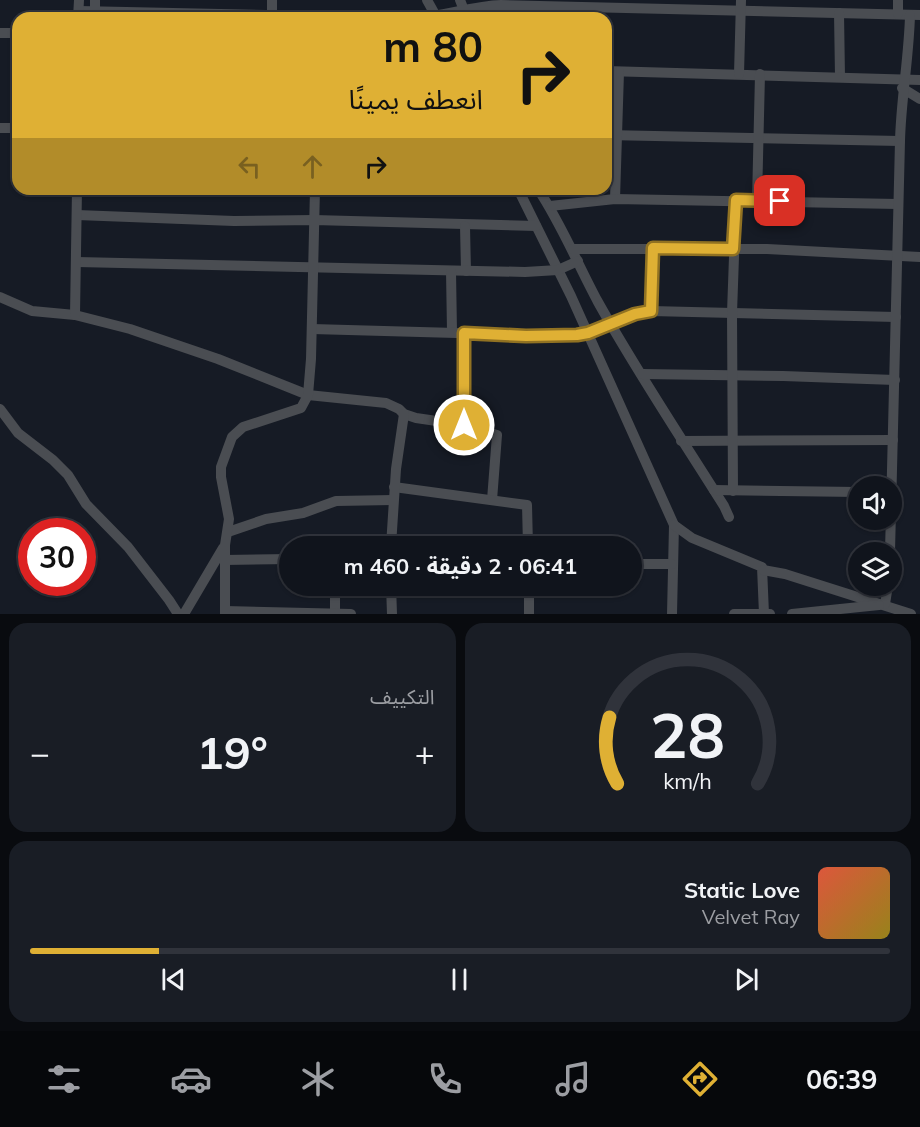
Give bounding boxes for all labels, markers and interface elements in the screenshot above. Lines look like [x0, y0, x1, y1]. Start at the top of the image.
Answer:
text: 80 m [383, 20, 483, 73]
icon: right [504, 36, 582, 114]
text: انعطف يمينًا [349, 82, 483, 116]
icon: left [233, 150, 266, 183]
icon: ahead [296, 150, 329, 183]
icon: right [359, 150, 392, 183]
pin [754, 175, 805, 226]
icon: arrive [763, 184, 796, 217]
position arrow [432, 393, 496, 457]
map controls [848, 476, 902, 596]
button: sound [848, 476, 902, 530]
speed limit sign: 30 [18, 518, 96, 596]
button: layers [848, 542, 902, 596]
text: 06:41 · 2 دقيقة · 460 m [344, 552, 577, 580]
text: التكييف [370, 684, 435, 709]
text: 28 [650, 695, 725, 774]
text: 19° [197, 724, 268, 780]
text: − [30, 732, 50, 773]
text: + [415, 732, 435, 773]
text: km/h [663, 768, 712, 795]
text: Static Love [684, 876, 800, 904]
text: Velvet Ray [702, 904, 800, 929]
icon: previous [157, 963, 190, 996]
icon: pause [443, 963, 476, 996]
icon: next [730, 963, 763, 996]
icon: filters [43, 1058, 85, 1100]
icon: car [170, 1058, 212, 1100]
icon: climate [297, 1058, 339, 1100]
icon: phone [424, 1058, 466, 1100]
icon: music [552, 1058, 594, 1100]
icon: directions [679, 1058, 721, 1100]
text: 06:39 [806, 1062, 877, 1096]

